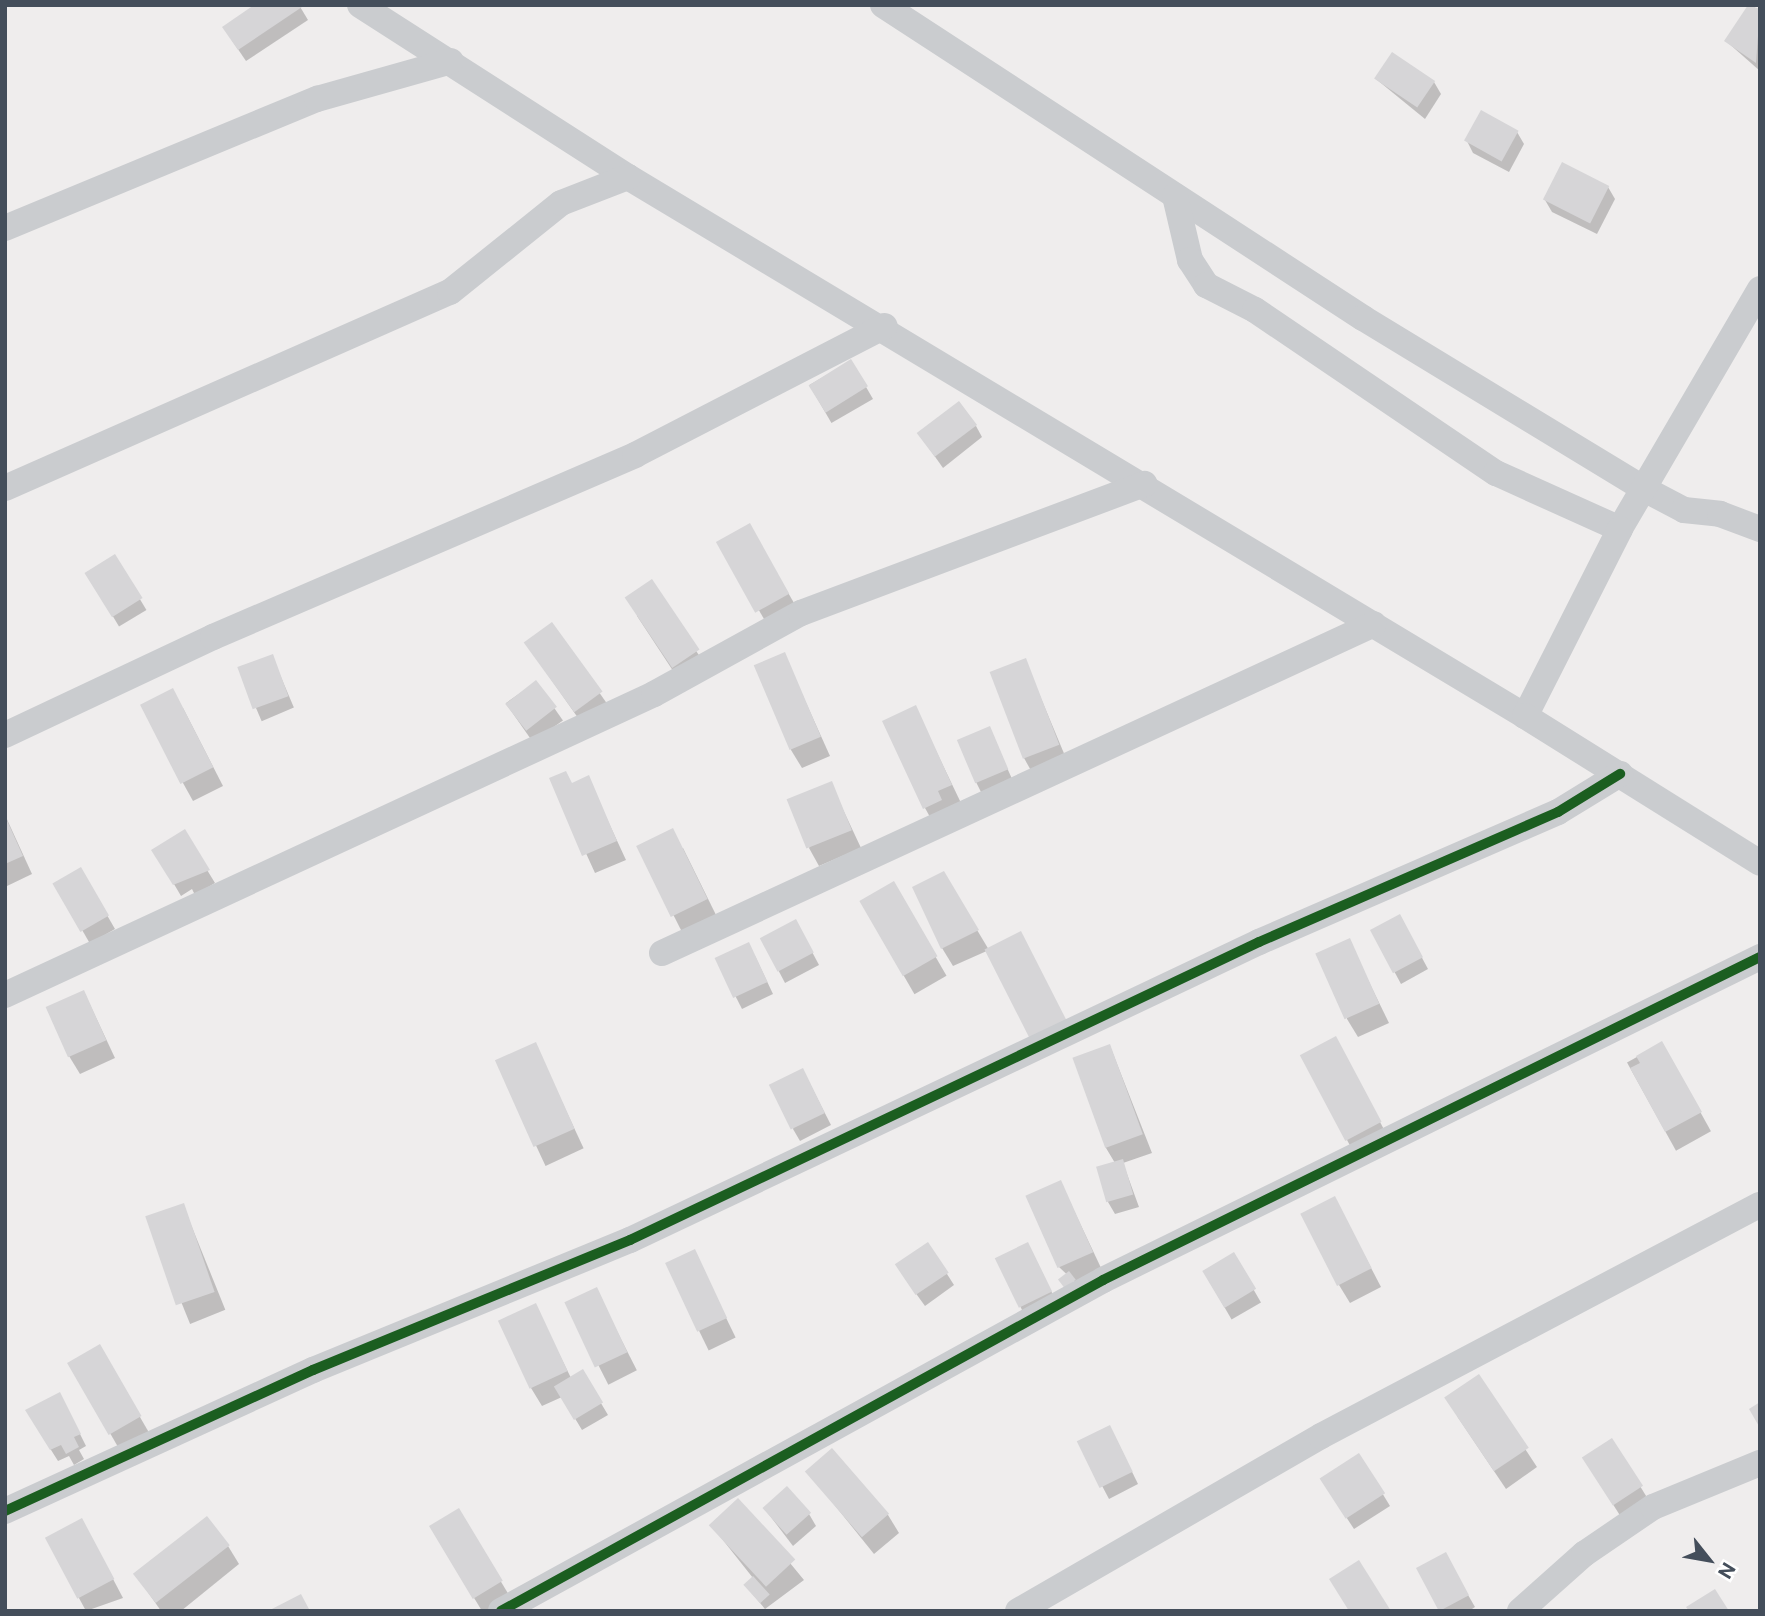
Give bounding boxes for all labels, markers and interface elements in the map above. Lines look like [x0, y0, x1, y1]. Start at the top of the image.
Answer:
north arrow [1674, 1525, 1744, 1595]
text: N [1714, 1559, 1740, 1583]

